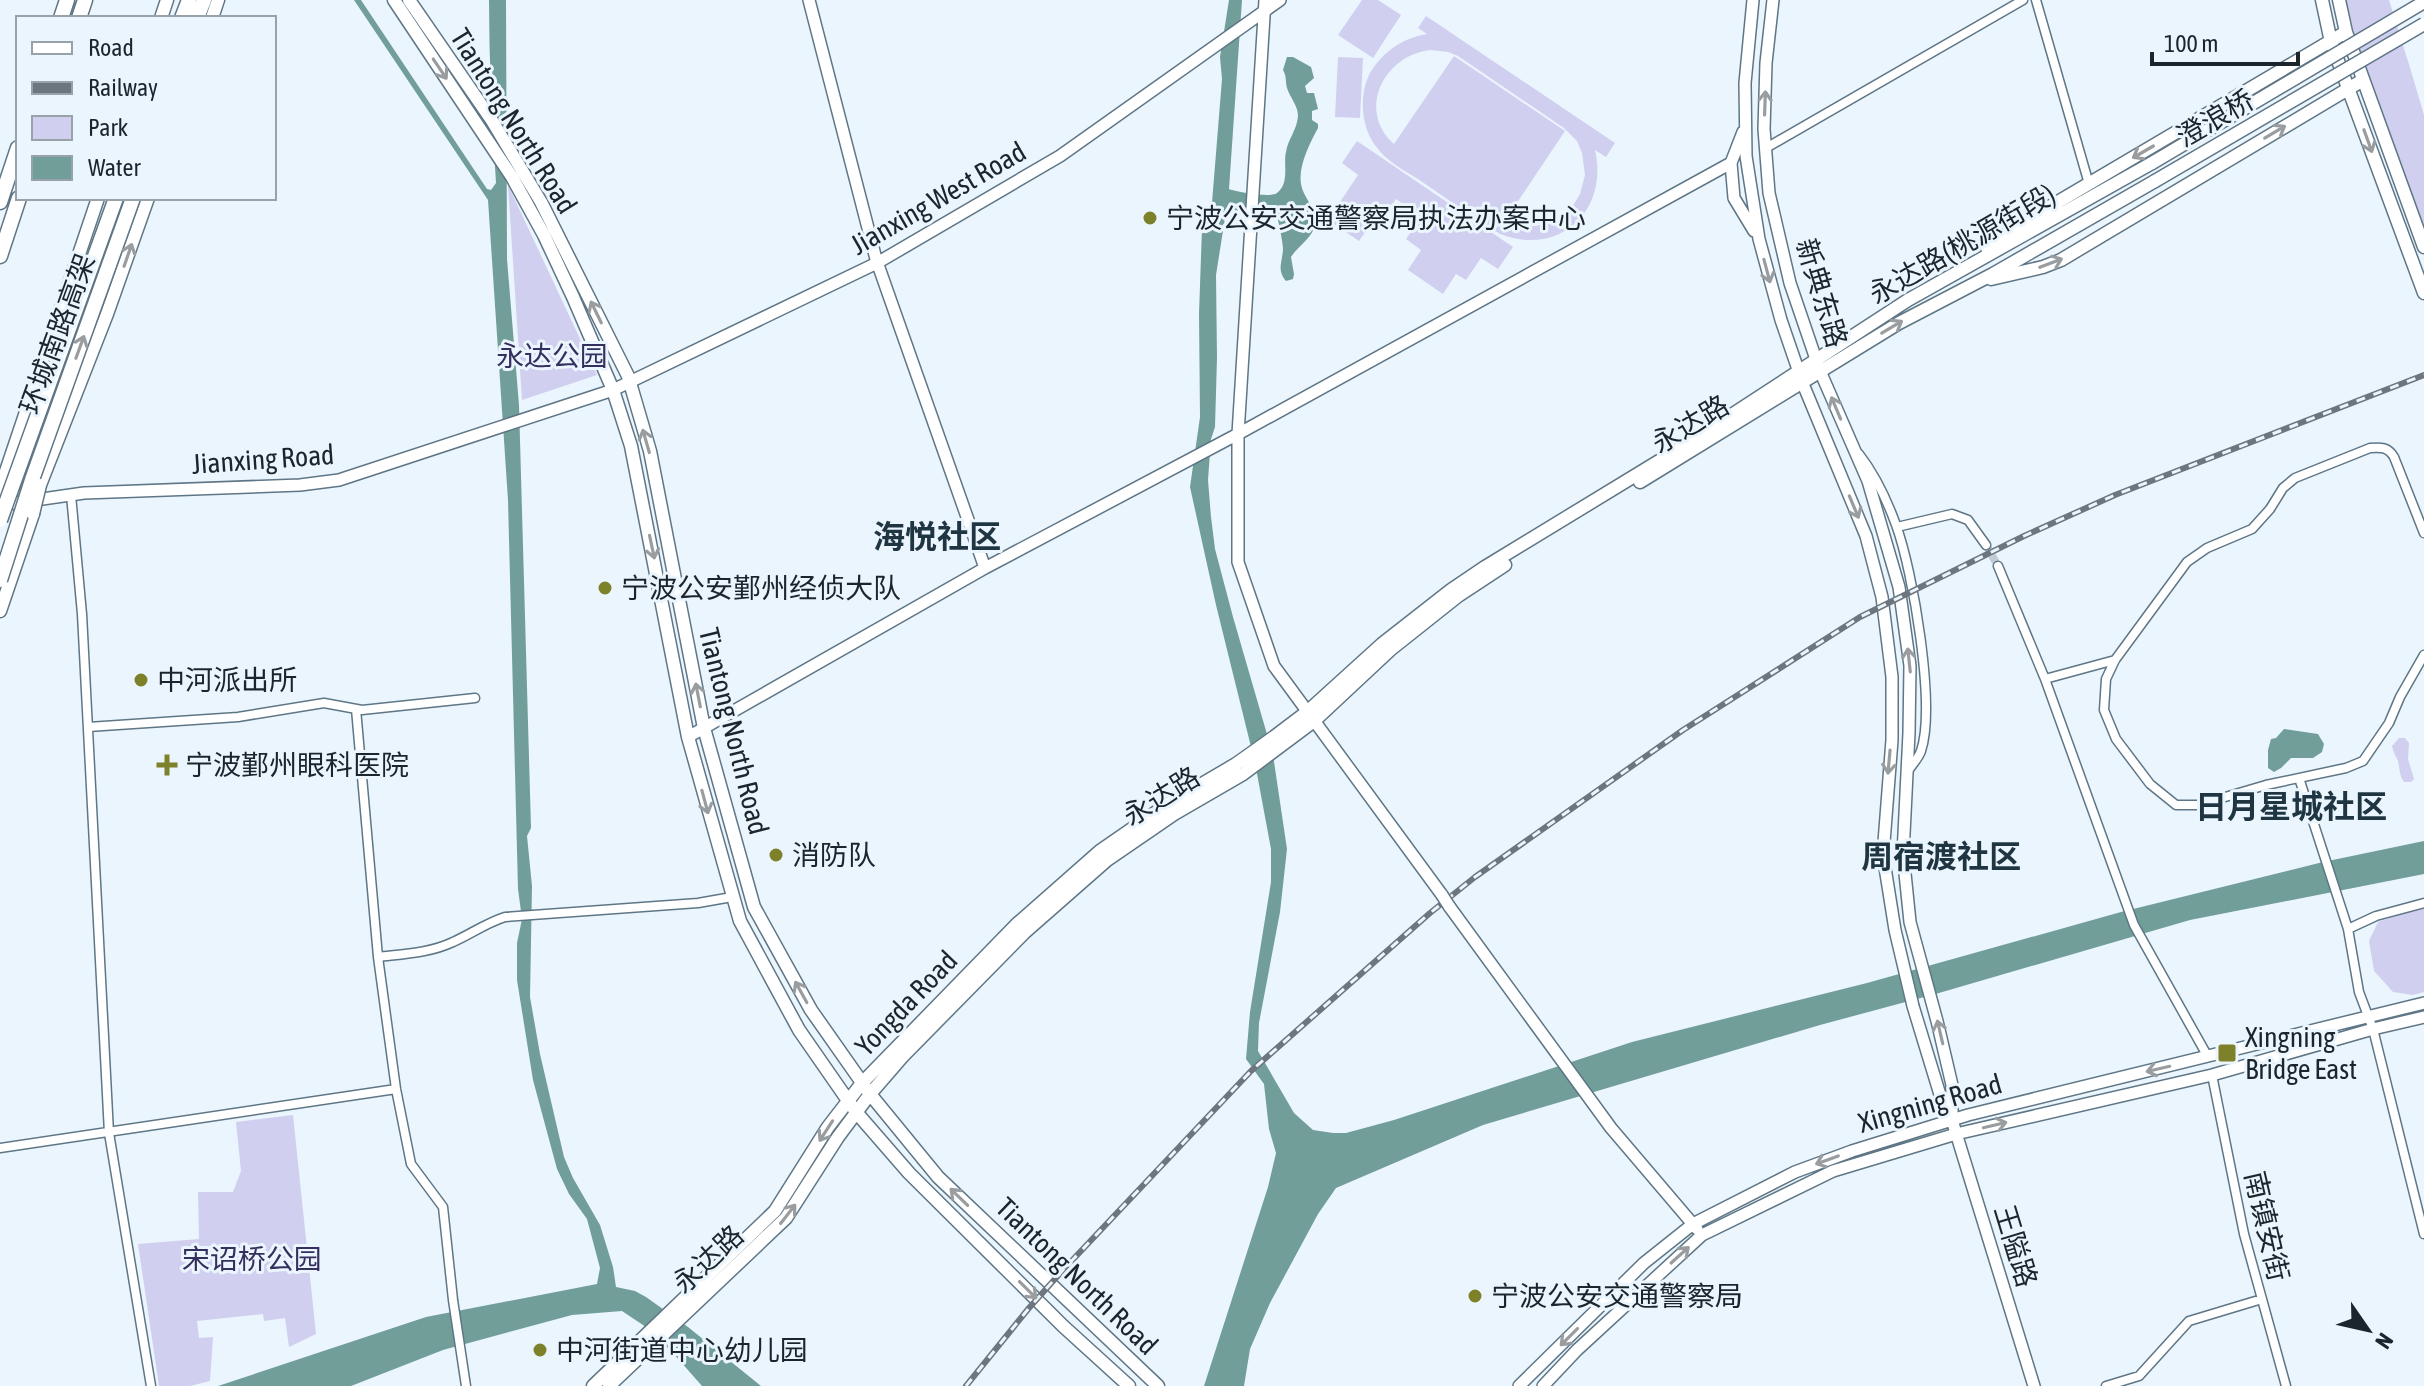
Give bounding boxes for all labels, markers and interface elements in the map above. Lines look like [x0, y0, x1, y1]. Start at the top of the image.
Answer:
legend [16, 16, 276, 200]
scale bar [2152, 16, 2298, 66]
street label: Tiantong North Road [444, 23, 584, 219]
text: 100 m [2164, 30, 2218, 57]
text: Road [88, 34, 134, 61]
one-way arrow [432, 57, 448, 79]
text: Railway [88, 74, 158, 101]
street label: 澄浪桥 [2171, 83, 2259, 153]
one-way arrow [1757, 90, 1773, 117]
text: Park [88, 114, 129, 141]
one-way arrow [2263, 124, 2286, 140]
one-way arrow [2362, 128, 2376, 153]
street label: Jianxing West Road [845, 135, 1031, 261]
one-way arrow [2132, 144, 2155, 160]
text: Water [88, 154, 141, 181]
street label: 永达路(桃源街段) [1863, 178, 2061, 310]
place label: 宁波公安交通警察局执法办案中心 [1166, 202, 1586, 234]
marker: 宁波公安交通警察局执法办案中心 [1141, 209, 1159, 227]
street label: 新典东路 [1790, 235, 1854, 351]
one-way arrow [122, 243, 136, 268]
street label: 环城南路高架 [13, 250, 101, 418]
one-way arrow [2038, 255, 2063, 269]
one-way arrow [1761, 258, 1776, 284]
one-way arrow [588, 300, 603, 324]
one-way arrow [1880, 319, 1903, 335]
one-way arrow [73, 335, 88, 360]
park label: 永达公园 [496, 340, 608, 372]
street label: 永达路 [1646, 389, 1734, 459]
one-way arrow [1827, 396, 1842, 421]
one-way arrow [638, 428, 653, 454]
street label: Jianxing Road [191, 438, 335, 480]
one-way arrow [1848, 494, 1863, 519]
district label: 海悦社区 [873, 518, 1001, 555]
one-way arrow [645, 534, 660, 559]
place label: 宁波公安鄞州经侦大队 [621, 572, 901, 604]
marker: 宁波公安鄞州经侦大队 [596, 579, 614, 597]
street label: Tiantong North Road [693, 624, 775, 838]
one-way arrow [1901, 647, 1916, 674]
place label: 中河派出所 [157, 664, 297, 696]
marker: 中河派出所 [132, 671, 150, 689]
one-way arrow [689, 683, 704, 709]
one-way arrow [1882, 748, 1897, 775]
place label: 宁波鄞州眼科医院 [185, 749, 409, 781]
marker: 宁波鄞州眼科医院 [156, 754, 178, 776]
street label: 永达路 [1117, 760, 1205, 832]
one-way arrow [699, 788, 714, 814]
district label: 日月星城社区 [2195, 788, 2387, 825]
district label: 周宿渡社区 [1861, 838, 2021, 875]
place label: 消防队 [792, 839, 876, 871]
marker: 消防队 [767, 846, 785, 864]
street label: Yongda Road [848, 944, 964, 1062]
one-way arrow [793, 981, 809, 1004]
one-way arrow [1932, 1020, 1947, 1046]
place label: Xingning Bridge East [2245, 1021, 2357, 1085]
marker: Xingning Bridge East [2216, 1042, 2238, 1064]
one-way arrow [2146, 1062, 2171, 1077]
street label: Xingning Road [1855, 1067, 2005, 1139]
one-way arrow [1982, 1116, 2008, 1131]
one-way arrow [818, 1119, 835, 1141]
one-way arrow [1815, 1154, 1840, 1168]
street label: 南镇安街 [2239, 1168, 2295, 1284]
one-way arrow [949, 1188, 969, 1207]
street label: Tiantong North Road [990, 1191, 1164, 1361]
street label: 王隘路 [1988, 1201, 2044, 1291]
one-way arrow [780, 1204, 797, 1225]
street label: 永达路 [666, 1219, 750, 1299]
park label: 宋诏桥公园 [182, 1243, 322, 1275]
one-way arrow [1670, 1246, 1690, 1264]
place label: 宁波公安交通警察局 [1491, 1280, 1743, 1312]
one-way arrow [1018, 1281, 1038, 1300]
marker: 宁波公安交通警察局 [1466, 1287, 1484, 1305]
north arrow [2328, 1290, 2408, 1370]
one-way arrow [1560, 1327, 1579, 1347]
text: N [2370, 1329, 2399, 1354]
place label: 中河街道中心幼儿园 [556, 1334, 808, 1366]
marker: 中河街道中心幼儿园 [531, 1341, 549, 1359]

